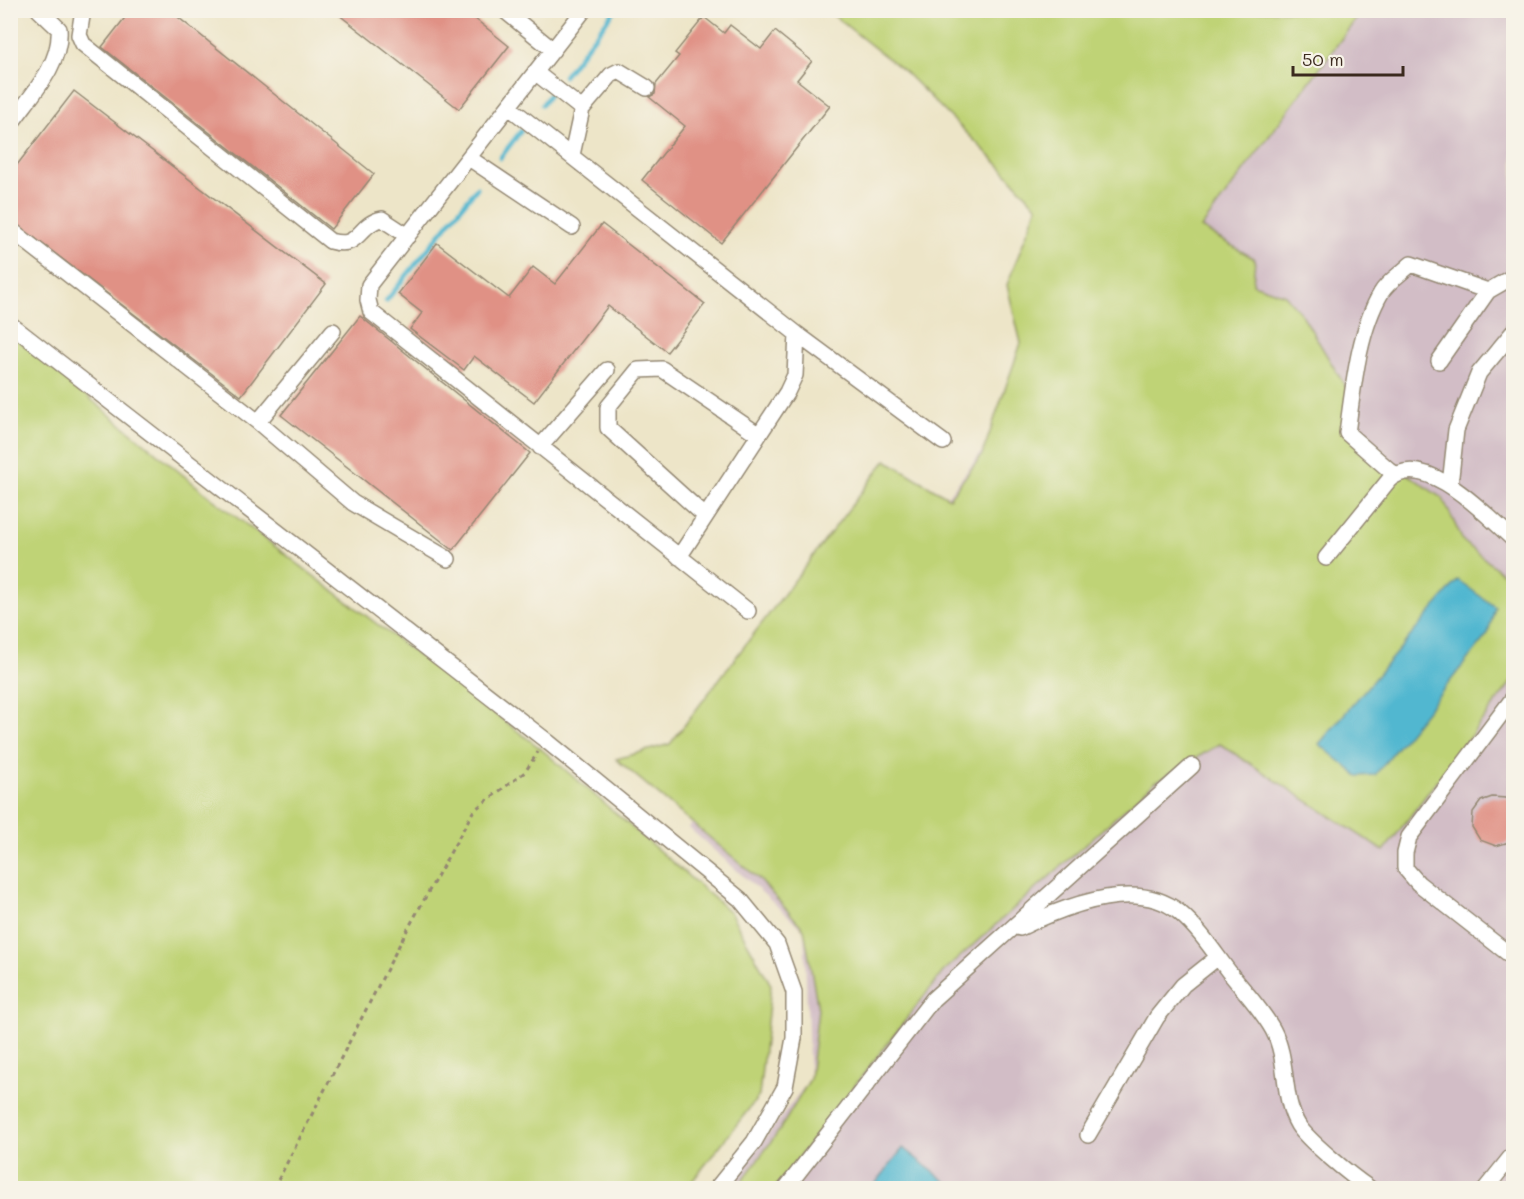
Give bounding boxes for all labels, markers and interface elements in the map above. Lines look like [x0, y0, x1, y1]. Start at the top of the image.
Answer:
scale bar [1293, 39, 1402, 77]
text: 50 m [1302, 47, 1344, 71]

